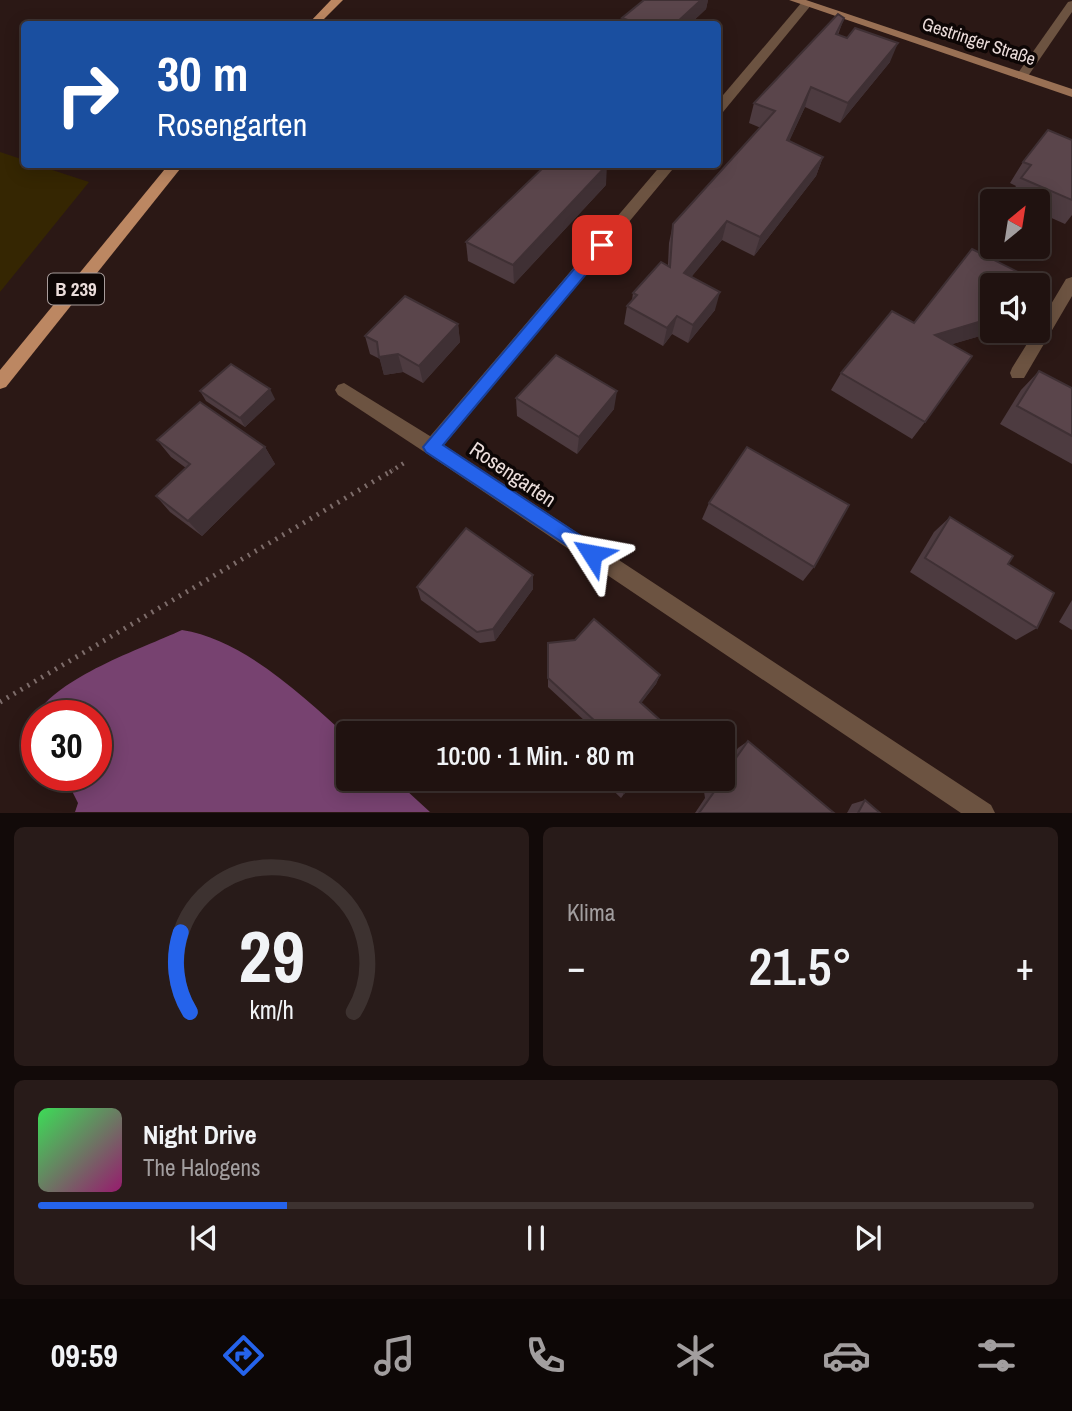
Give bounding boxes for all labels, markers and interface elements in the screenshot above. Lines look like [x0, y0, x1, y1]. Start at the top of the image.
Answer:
street label: Gestringer Straße [919, 11, 1039, 71]
text: 30 m [157, 40, 249, 106]
icon: right [42, 49, 133, 140]
text: Rosengarten [157, 103, 307, 146]
north arrow [980, 189, 1050, 259]
map controls [980, 189, 1050, 343]
pin [572, 215, 632, 275]
icon: arrive [583, 226, 621, 264]
button: sound [980, 273, 1050, 343]
road number: B 239 [48, 274, 104, 304]
street label: Rosengarten [464, 434, 562, 514]
position arrow [555, 517, 629, 591]
speed limit sign: 30 [21, 700, 112, 791]
text: 10:00 · 1 Min. · 80 m [437, 738, 634, 773]
text: Klima [567, 897, 615, 928]
text: 29 [238, 908, 305, 1006]
text: 21.5° [749, 931, 852, 1001]
text: − [567, 941, 585, 992]
text: + [1016, 941, 1034, 992]
text: km/h [249, 993, 294, 1027]
text: Night Drive [143, 1117, 257, 1152]
text: The Halogens [143, 1152, 260, 1183]
icon: previous [185, 1219, 223, 1257]
icon: pause [517, 1219, 555, 1257]
icon: next [849, 1219, 887, 1257]
icon: directions [219, 1331, 268, 1380]
icon: music [370, 1331, 419, 1380]
icon: phone [521, 1331, 570, 1380]
icon: climate [671, 1331, 720, 1380]
icon: car [822, 1331, 871, 1380]
icon: filters [972, 1331, 1021, 1380]
text: 09:59 [51, 1334, 118, 1377]

